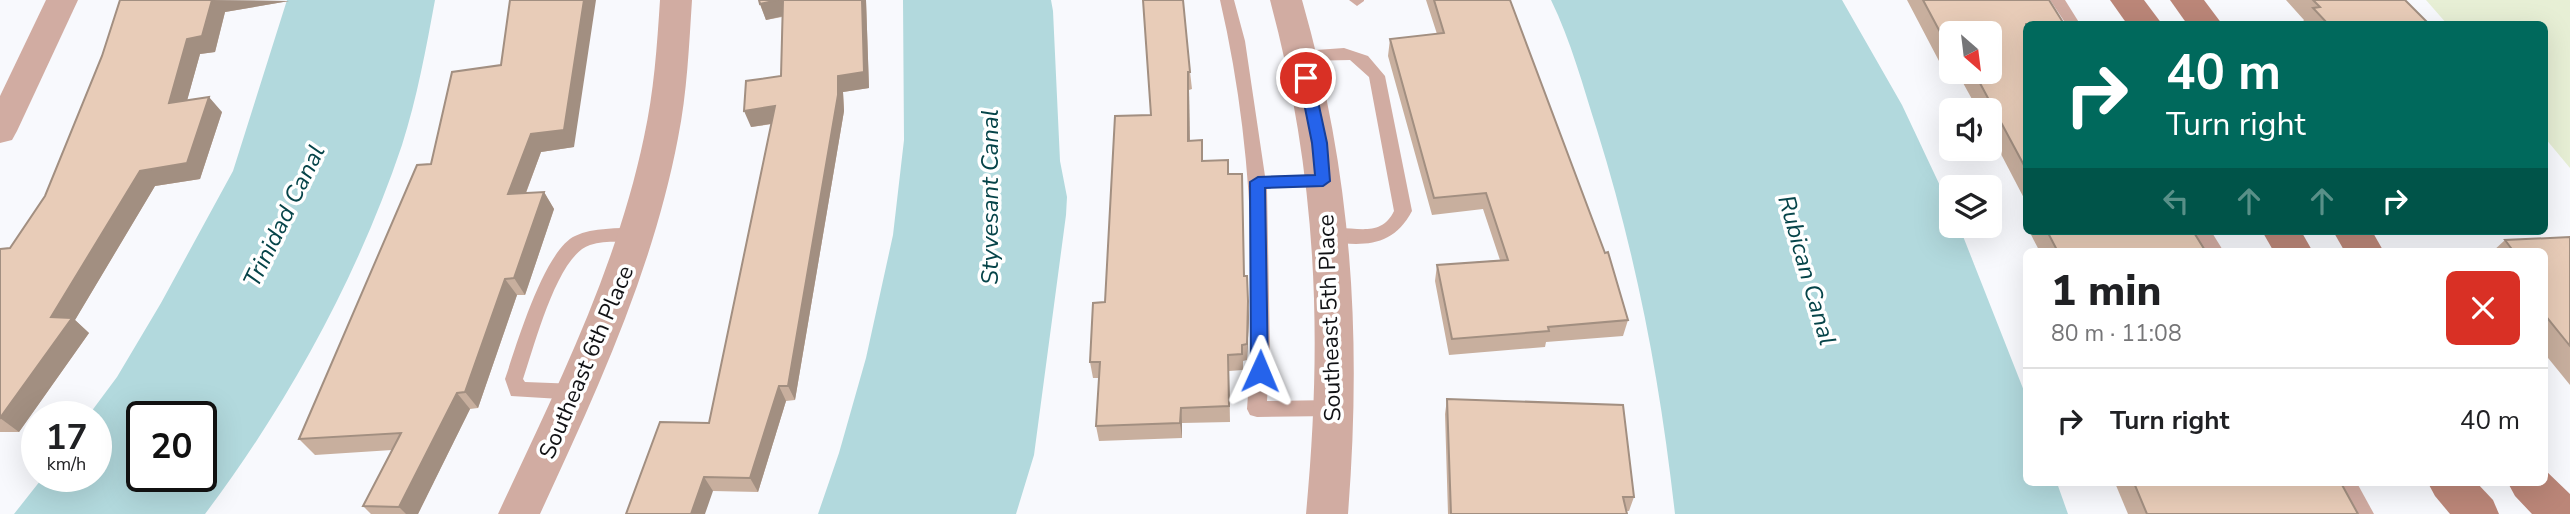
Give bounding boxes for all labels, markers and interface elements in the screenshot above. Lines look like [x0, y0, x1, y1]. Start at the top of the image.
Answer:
north arrow [1939, 21, 2002, 84]
map controls [1939, 21, 2002, 238]
text: 40 m [2166, 39, 2281, 106]
pin [1276, 48, 1336, 108]
icon: right [2051, 49, 2142, 140]
icon: arrive [1287, 59, 1325, 97]
button: sound [1939, 98, 2002, 161]
text: Turn right [2166, 103, 2306, 146]
water label: Styvesant Canal [974, 109, 1006, 285]
water label: Trinidad Canal [236, 139, 332, 293]
button: layers [1939, 175, 2002, 238]
icon: left [2157, 182, 2195, 220]
icon: ahead [2230, 182, 2268, 220]
icon: ahead [2303, 182, 2341, 220]
icon: right [2376, 182, 2414, 220]
water label: Rubican Canal [1770, 191, 1844, 349]
street label: Southeast 5th Place [1310, 214, 1349, 422]
street label: Southeast 6th Place [532, 261, 641, 464]
text: 1 min [2051, 263, 2161, 320]
button: close [2446, 271, 2520, 345]
text: 80 m · 11:08 [2051, 318, 2182, 349]
position arrow [1223, 334, 1297, 408]
speed limit sign: 20 [126, 401, 217, 492]
icon: right [2051, 402, 2089, 440]
text: Turn right [2110, 403, 2229, 438]
text: 40 m [2460, 403, 2520, 438]
text: 17 [45, 414, 88, 461]
text: km/h [47, 452, 86, 476]

